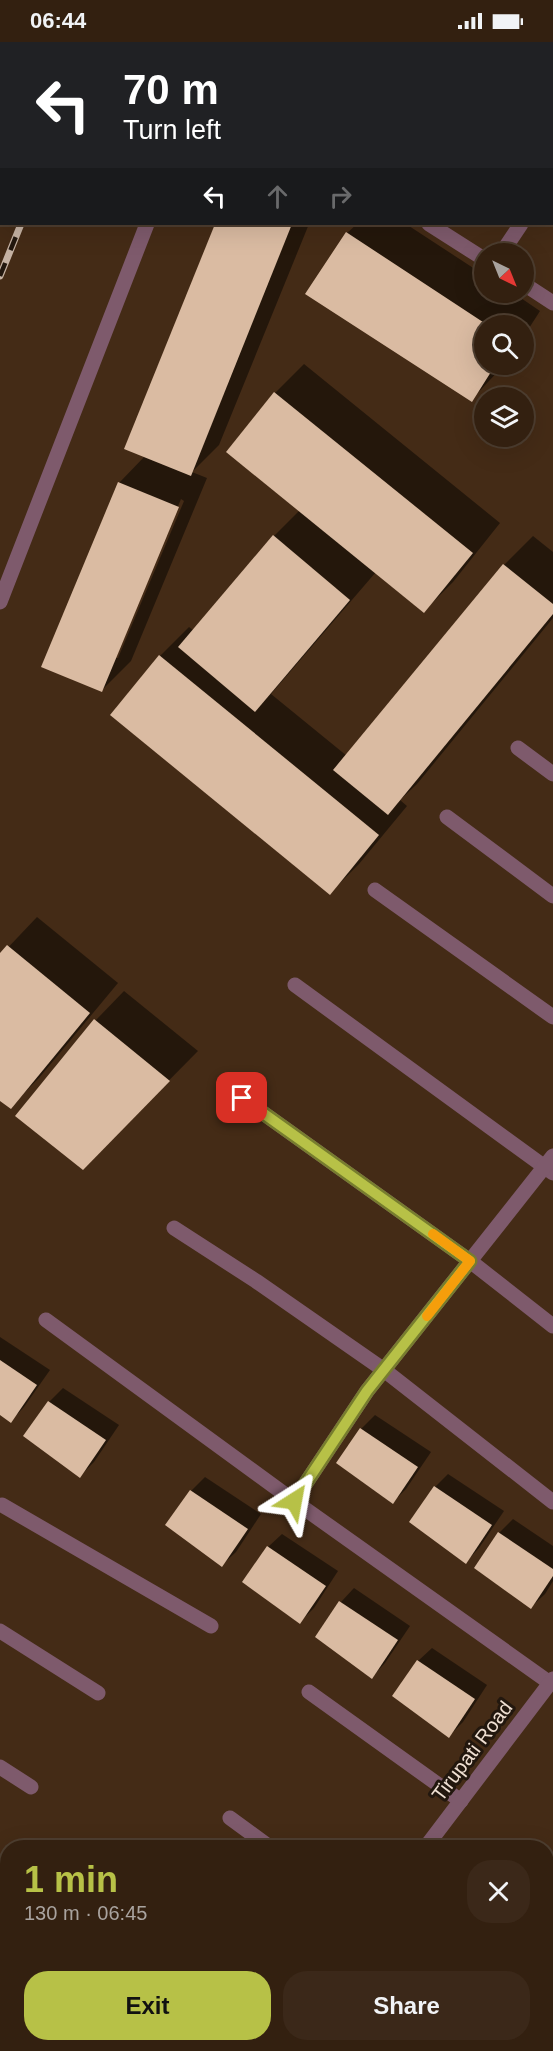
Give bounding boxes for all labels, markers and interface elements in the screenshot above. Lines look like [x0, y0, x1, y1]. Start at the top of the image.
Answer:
text: 06:44 [30, 8, 86, 33]
icon: left [24, 66, 102, 144]
text: 70 m [123, 66, 219, 113]
text: Turn left [123, 115, 221, 145]
icon: left [198, 180, 231, 213]
icon: ahead [261, 180, 294, 213]
icon: right [324, 180, 357, 213]
north arrow [474, 243, 534, 303]
map controls [474, 243, 534, 447]
button: search [474, 315, 534, 375]
button: layers [474, 387, 534, 447]
pin [216, 1072, 267, 1123]
icon: arrive [225, 1081, 258, 1114]
position arrow [262, 1469, 326, 1533]
street label: Tirupati Road [427, 1697, 517, 1805]
text: 1 min [24, 1859, 118, 1900]
button: close [467, 1860, 530, 1923]
text: 130 m · 06:45 [24, 1902, 147, 1924]
button: Exit [24, 1971, 271, 2040]
button: Share [283, 1971, 530, 2040]

